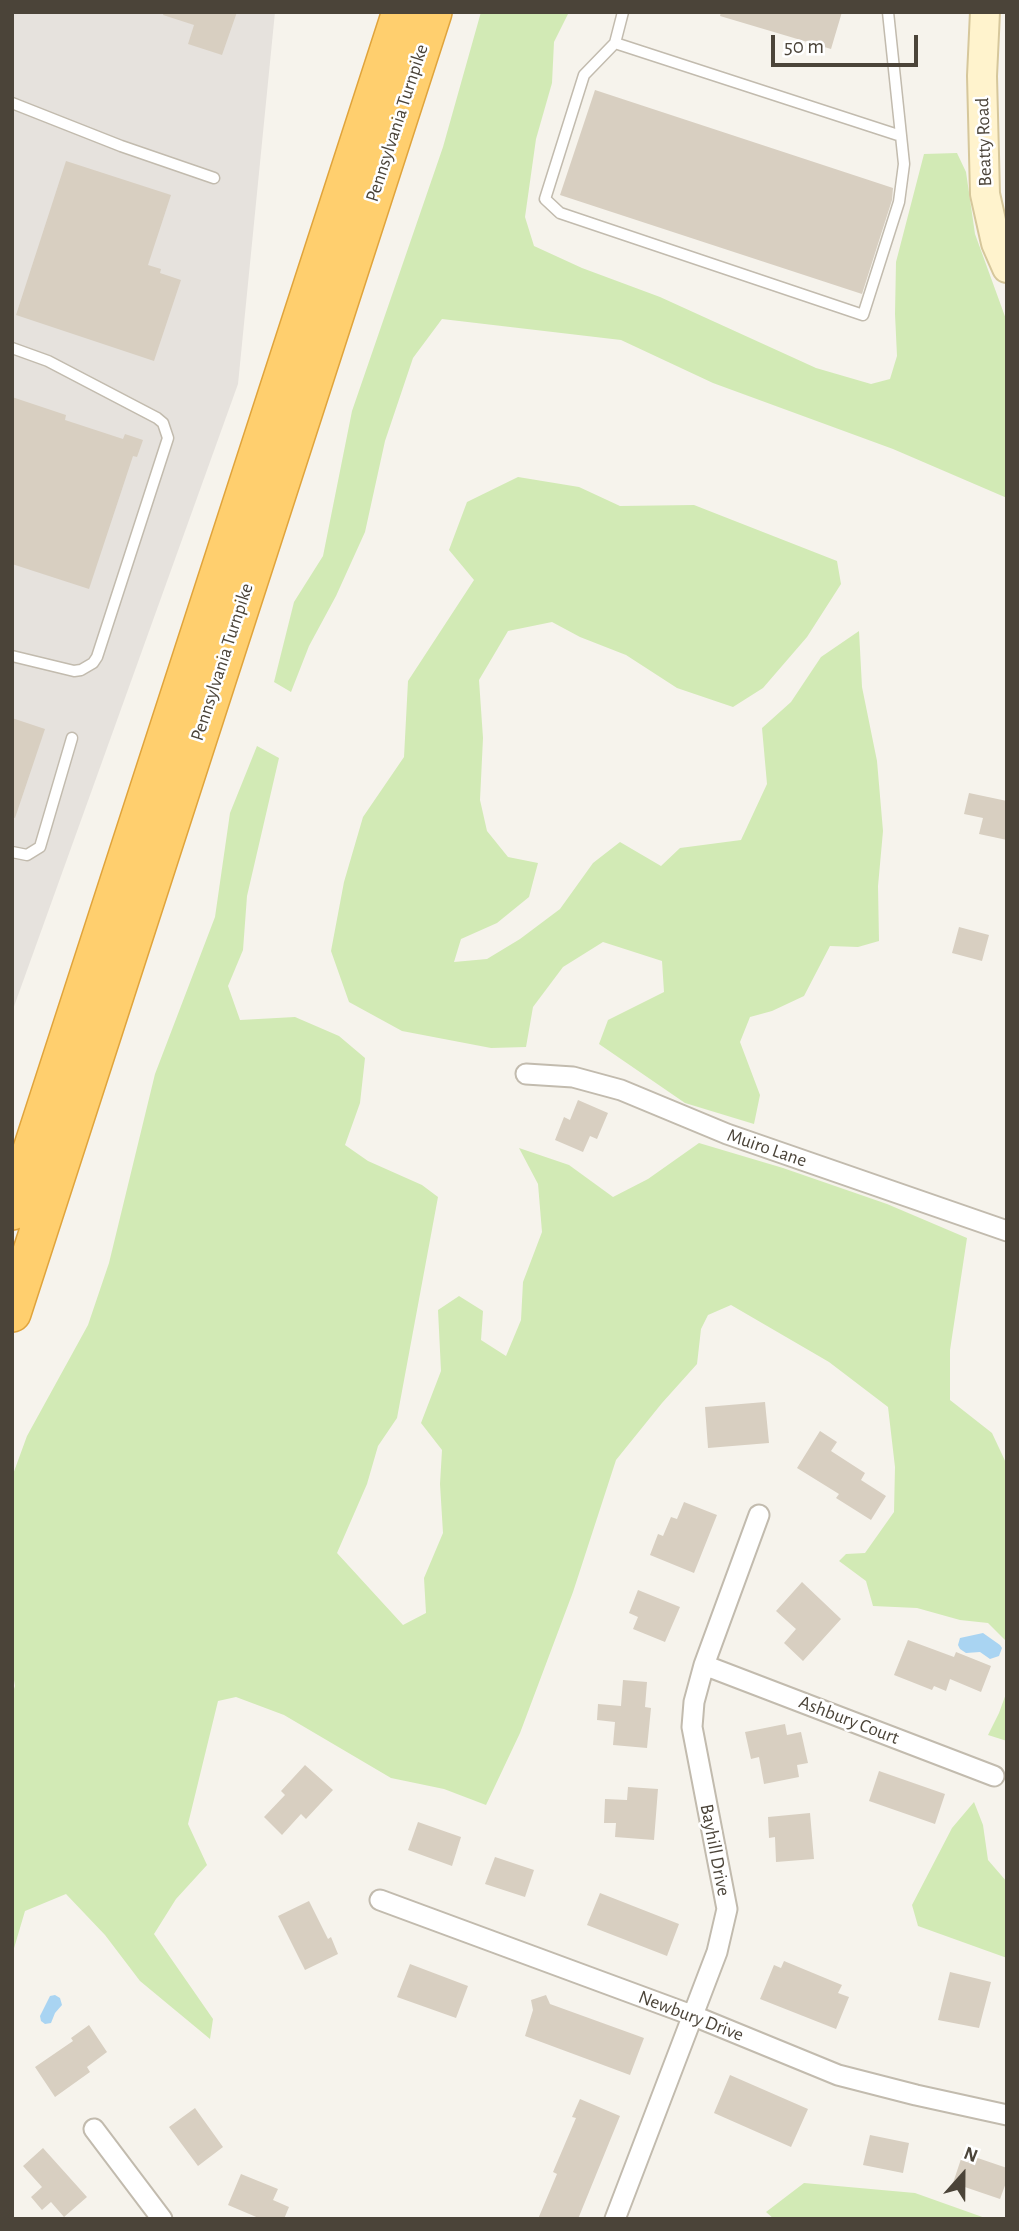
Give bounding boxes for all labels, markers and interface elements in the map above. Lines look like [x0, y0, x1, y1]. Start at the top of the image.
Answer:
scale bar [774, 21, 921, 65]
text: 50 m [784, 36, 824, 57]
street label: Pennsylvania Turnpike [361, 41, 433, 205]
street label: Beatty Road [971, 97, 997, 187]
street label: Pennsylvania Turnpike [186, 580, 258, 744]
street label: Muiro Lane [724, 1124, 810, 1172]
street label: Ashbury Court [796, 1690, 902, 1750]
street label: Bayhill Drive [695, 1802, 735, 1898]
street label: Newbury Drive [635, 1986, 747, 2046]
north arrow [928, 2140, 998, 2210]
text: N [961, 2144, 980, 2166]

